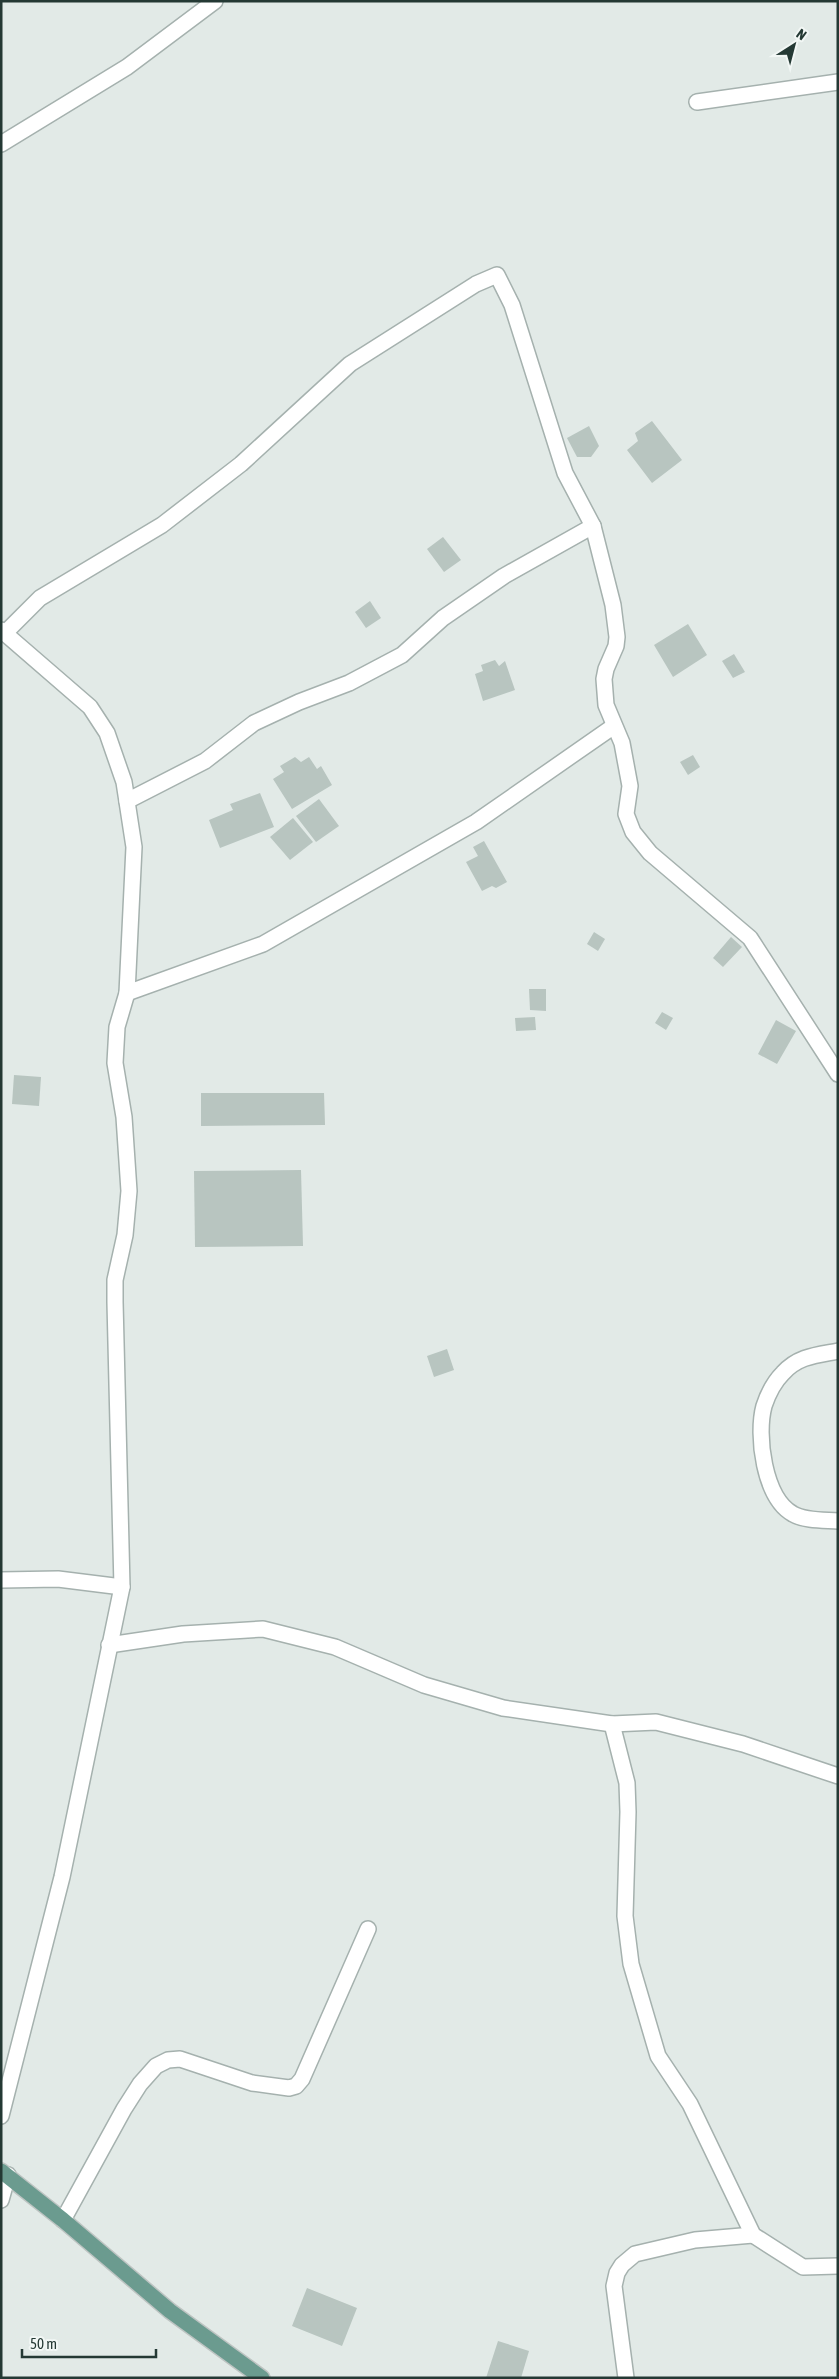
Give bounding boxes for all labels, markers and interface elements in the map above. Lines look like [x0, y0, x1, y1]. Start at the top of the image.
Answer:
north arrow [769, 20, 819, 70]
text: N [794, 26, 810, 43]
scale bar [22, 2326, 156, 2358]
text: 50 m [30, 2335, 57, 2352]

